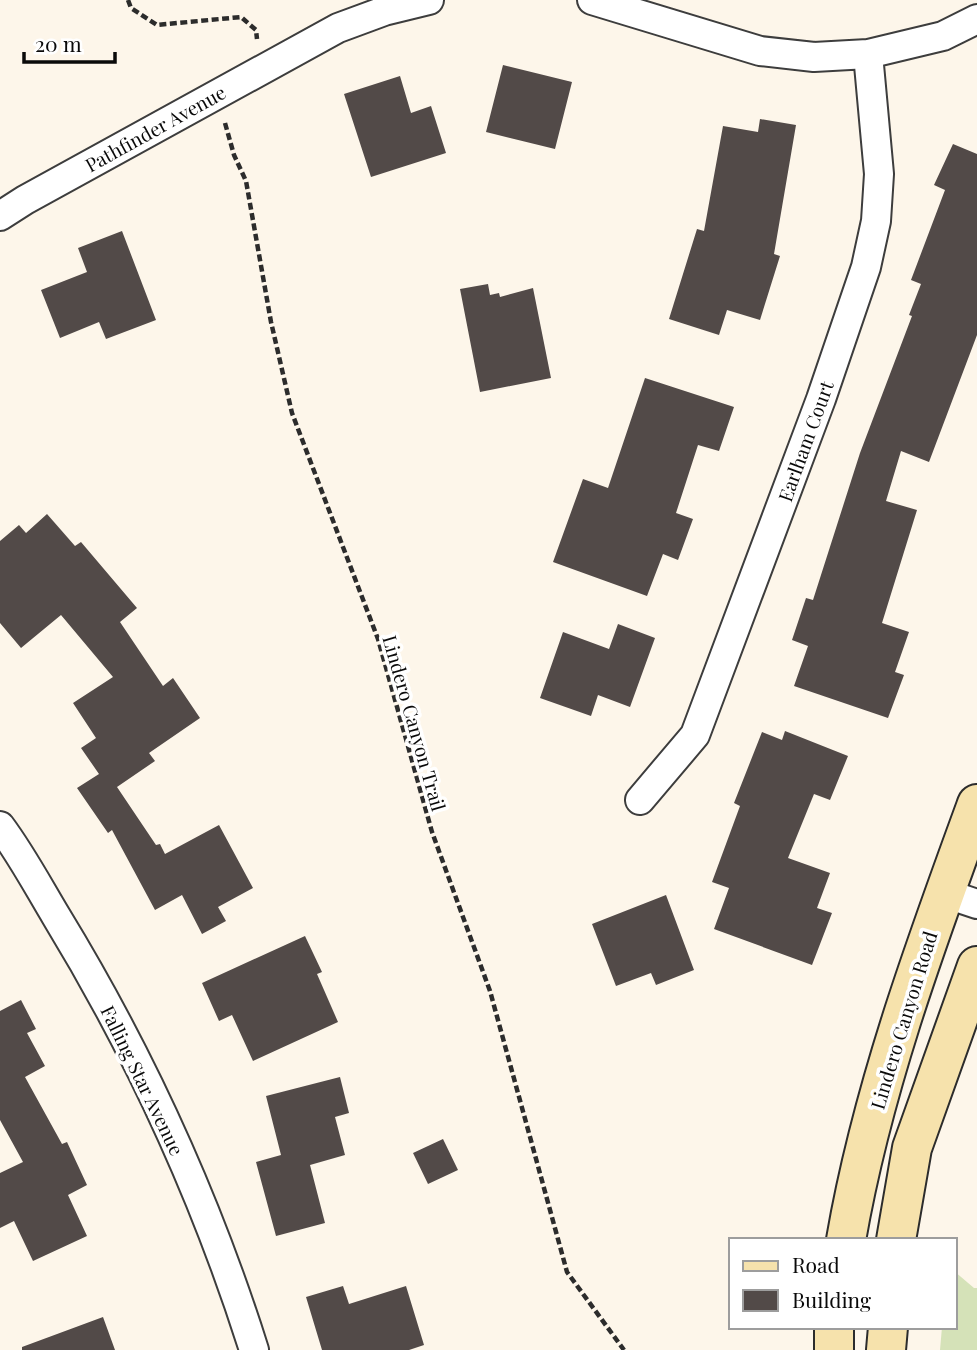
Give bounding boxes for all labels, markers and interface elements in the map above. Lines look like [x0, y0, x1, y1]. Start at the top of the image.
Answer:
scale bar [24, 21, 116, 65]
text: 20 m [35, 29, 82, 57]
street label: Pathfinder Avenue [80, 79, 230, 177]
street label: Earlham Court [771, 377, 839, 505]
street label: Lindero Canyon Trail [377, 632, 453, 815]
street label: Lindero Canyon Road [864, 928, 942, 1112]
street label: Falling Star Avenue [95, 1001, 191, 1159]
legend [729, 1238, 956, 1329]
text: Road [792, 1250, 840, 1278]
text: Building [792, 1285, 871, 1313]

